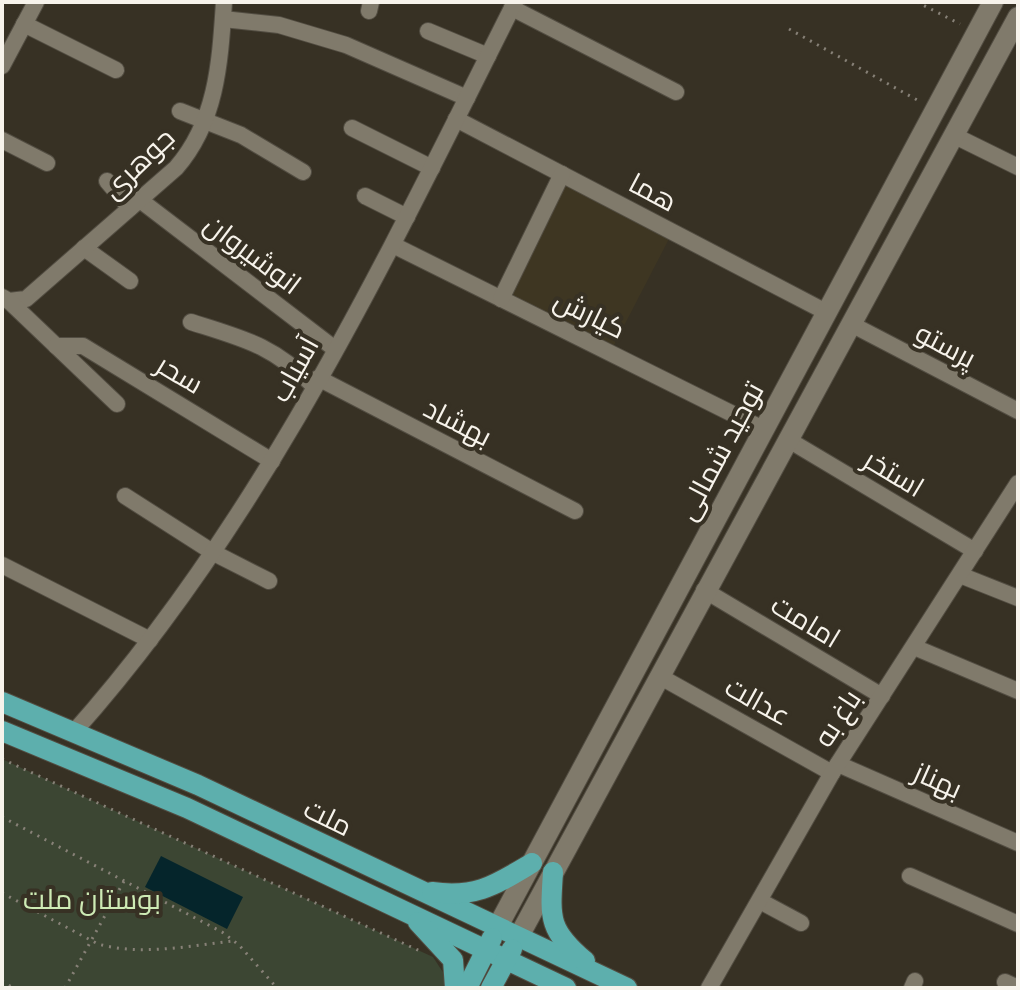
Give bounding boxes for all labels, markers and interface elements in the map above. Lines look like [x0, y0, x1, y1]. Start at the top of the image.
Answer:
street label: جوهری [93, 119, 183, 207]
street label: هما [622, 164, 684, 220]
street label: انوشیروان [197, 205, 309, 303]
street label: کیارش [548, 280, 632, 348]
street label: پرستو [909, 313, 983, 377]
street label: آسیاب [261, 329, 328, 409]
street label: سحر [148, 344, 211, 403]
street label: توحید شمالی [668, 375, 773, 527]
street label: بهشاد [417, 389, 499, 455]
street label: استخر [855, 439, 931, 506]
street label: امامت [764, 585, 848, 657]
street label: عدالت [718, 667, 798, 735]
street label: باغ به [804, 682, 870, 754]
street label: بهناز [906, 752, 968, 807]
street label: ملت [297, 789, 359, 845]
park label: بوستان ملت [23, 880, 161, 918]

